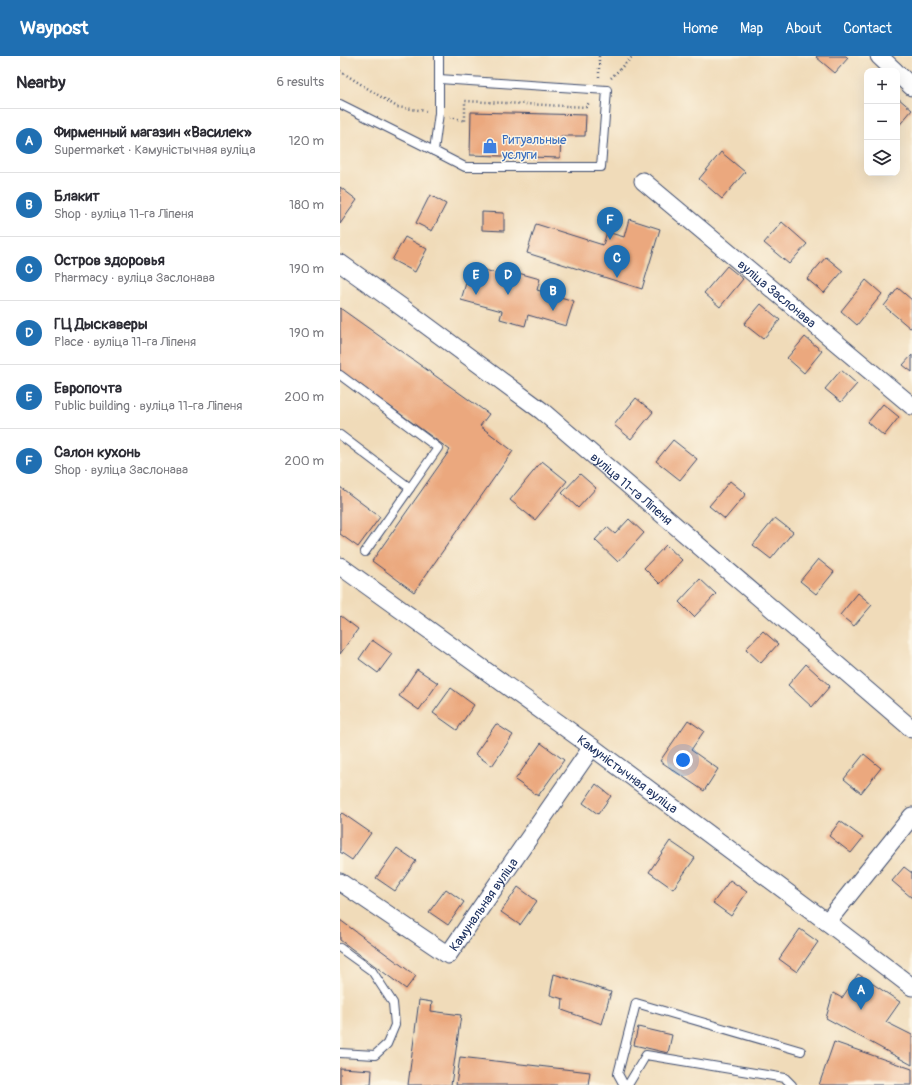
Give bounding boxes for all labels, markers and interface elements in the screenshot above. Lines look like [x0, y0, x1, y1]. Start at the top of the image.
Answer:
text: Waypost [20, 16, 89, 40]
text: Home [683, 20, 718, 37]
text: Map [740, 20, 763, 37]
text: About [785, 20, 821, 37]
text: Contact [843, 20, 892, 37]
map controls [864, 68, 900, 176]
button: + [864, 68, 900, 104]
text: Nearby [16, 72, 65, 93]
text: 6 results [277, 74, 324, 90]
button: − [864, 104, 900, 140]
text: Фирменный магазин «Василек» [54, 123, 252, 142]
place label: Ритуальные услуги [501, 132, 567, 163]
text: A [25, 133, 33, 149]
text: 120 m [288, 133, 324, 149]
shop icon: Ритуальные услуги [481, 137, 499, 155]
button: layers [864, 140, 900, 176]
text: Supermarket · Камуністычная вуліца [54, 142, 255, 158]
text: Блакит [54, 187, 100, 206]
text: B [25, 197, 33, 213]
text: 180 m [289, 197, 324, 213]
text: Shop · вуліца 11-га Ліпеня [54, 206, 194, 222]
pin: F [597, 207, 623, 240]
pin: C [604, 245, 630, 278]
text: Остров здоровья [54, 251, 165, 270]
street label: вуліца Заслонава [734, 257, 819, 331]
text: C [25, 261, 33, 277]
text: 190 m [289, 261, 324, 277]
pin: E [463, 262, 489, 295]
pin: D [495, 262, 521, 295]
text: Pharmacy · вуліца Заслонава [54, 270, 215, 286]
pin: B [540, 278, 566, 311]
text: ГЦ Дыскаверы [54, 315, 148, 334]
text: D [25, 325, 33, 341]
text: 190 m [289, 325, 324, 341]
text: Place · вуліца 11-га Ліпеня [54, 334, 196, 350]
text: Европочта [54, 379, 122, 398]
text: E [26, 389, 32, 405]
text: 200 m [285, 389, 324, 405]
text: Public building · вуліца 11-га Ліпеня [54, 398, 242, 414]
text: Салон кухонь [54, 443, 141, 462]
street label: вуліца 11-га Ліпеня [587, 449, 676, 529]
text: F [25, 453, 33, 469]
text: 200 m [285, 453, 324, 469]
text: Shop · вуліца Заслонава [54, 462, 188, 478]
street label: Камуністычная вуліца [574, 732, 681, 817]
your location [673, 750, 693, 770]
street label: Камунальная вуліца [446, 855, 522, 955]
pin: A [848, 977, 874, 1010]

